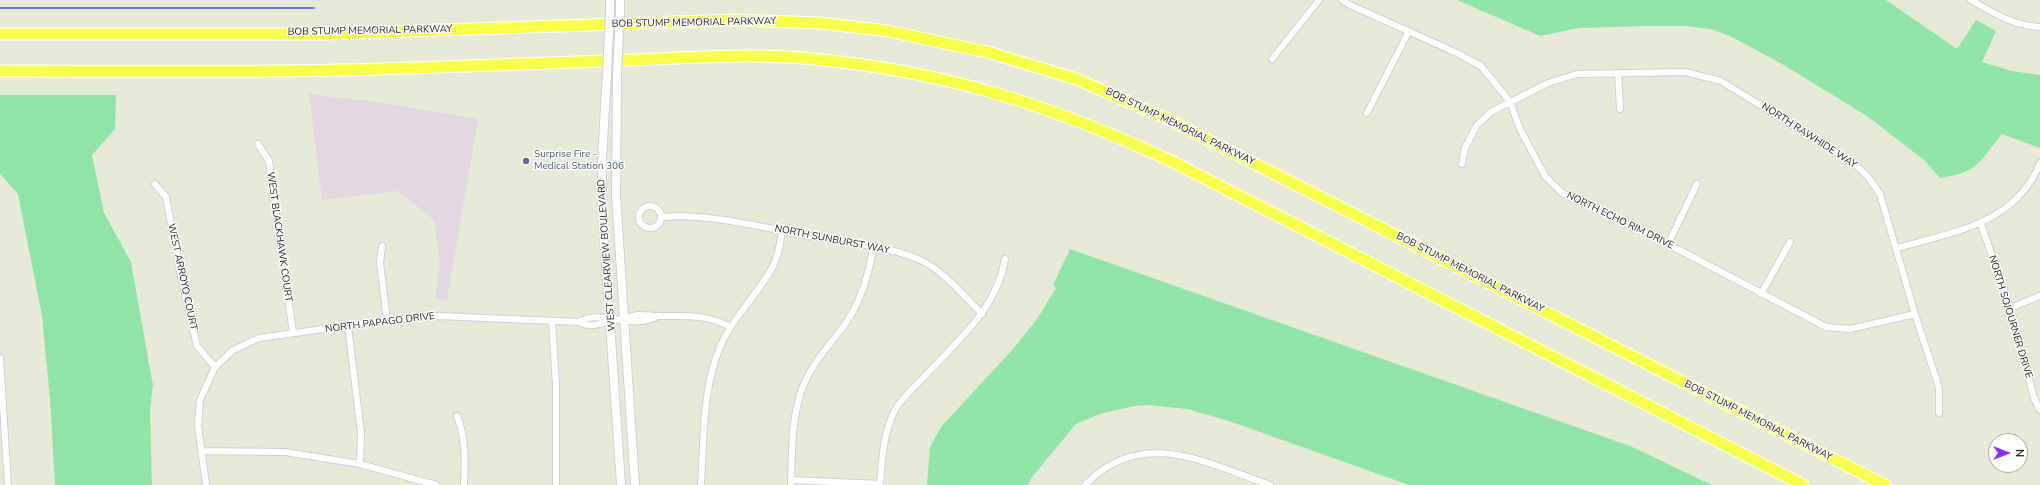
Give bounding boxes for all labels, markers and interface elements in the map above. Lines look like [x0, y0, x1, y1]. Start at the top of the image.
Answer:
street label: BOB STUMP MEMORIAL PARKWAY [612, 16, 776, 30]
street label: BOB STUMP MEMORIAL PARKWAY [288, 24, 452, 38]
street label: BOB STUMP MEMORIAL PARKWAY [1103, 86, 1257, 168]
street label: NORTH RAWHIDE WAY [1759, 101, 1859, 171]
place label: Surprise Fire - Medical Station 306 [534, 149, 624, 172]
marker: Surprise Fire - Medical Station 306 [521, 156, 531, 166]
street label: WEST BLACKHAWK COURT [264, 171, 294, 303]
street label: WEST CLEARVIEW BOULEVARD [596, 179, 618, 331]
street label: NORTH ECHO RIM DRIVE [1564, 190, 1676, 252]
street label: WEST ARROYO COURT [165, 222, 199, 332]
street label: NORTH SUNBURST WAY [773, 223, 891, 257]
street label: BOB STUMP MEMORIAL PARKWAY [1394, 230, 1546, 316]
street label: NORTH SOJOURNER DRIVE [1986, 254, 2034, 380]
street label: NORTH PAPAGO DRIVE [325, 310, 435, 336]
street label: BOB STUMP MEMORIAL PARKWAY [1682, 378, 1834, 464]
north arrow [1988, 433, 2028, 473]
text: N [2012, 449, 2027, 457]

